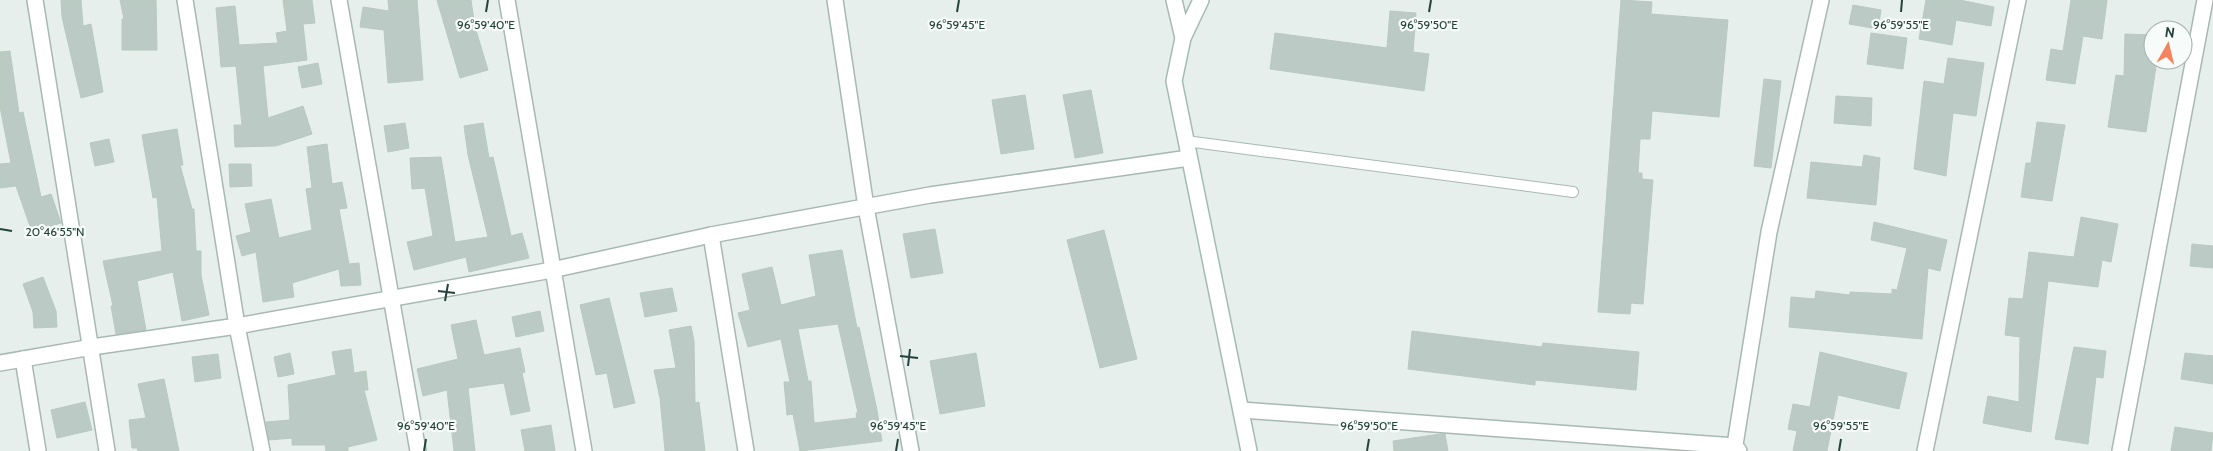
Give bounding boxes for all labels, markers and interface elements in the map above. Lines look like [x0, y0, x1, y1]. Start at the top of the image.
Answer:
text: 96°59'40"E [457, 17, 515, 32]
text: 96°59'45"E [929, 17, 985, 32]
text: 96°59'50"E [1400, 17, 1458, 32]
text: 96°59'55"E [1873, 17, 1929, 32]
north arrow [2143, 20, 2193, 70]
text: N [2164, 23, 2176, 42]
text: 20°46'55"N [26, 224, 84, 239]
text: 96°59'40"E [397, 418, 455, 433]
text: 96°59'45"E [870, 418, 926, 433]
text: 96°59'50"E [1340, 418, 1398, 433]
text: 96°59'55"E [1813, 418, 1869, 433]

